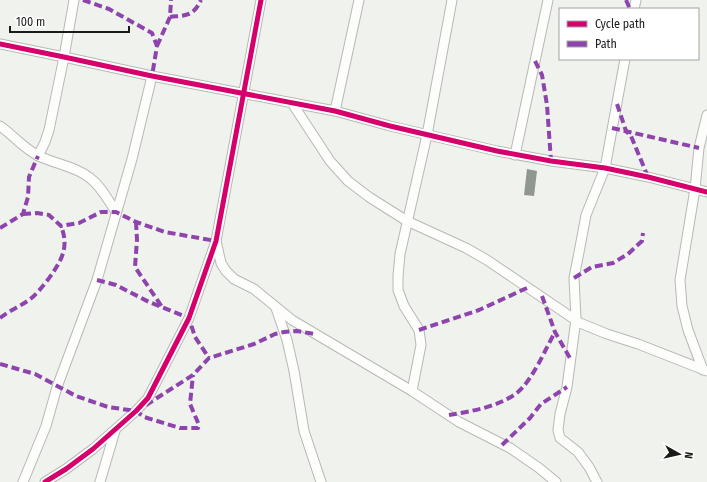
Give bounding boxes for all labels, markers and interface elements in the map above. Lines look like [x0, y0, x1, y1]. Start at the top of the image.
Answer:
scale bar [10, 8, 129, 34]
legend [559, 8, 699, 60]
text: 100 m [16, 15, 45, 29]
text: Cycle path [595, 17, 645, 31]
text: Path [595, 37, 617, 51]
north arrow [659, 434, 699, 474]
text: N [682, 451, 695, 459]

